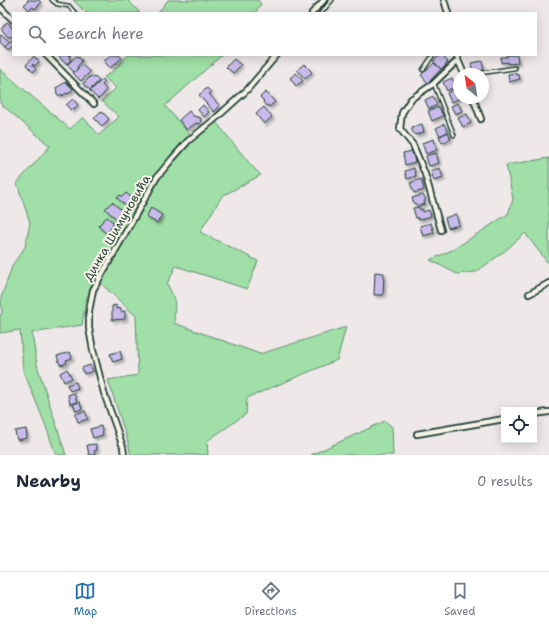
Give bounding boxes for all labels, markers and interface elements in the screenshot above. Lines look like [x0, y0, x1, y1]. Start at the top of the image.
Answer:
search box [12, 12, 537, 56]
icon: search [26, 23, 48, 45]
text: Search here [58, 24, 144, 44]
north arrow [453, 68, 489, 104]
street label: Динка Шимуновића [80, 171, 154, 284]
map controls [501, 407, 537, 443]
button: locate [501, 407, 537, 443]
text: Nearby [16, 470, 81, 492]
text: 0 results [477, 473, 533, 490]
tab: Map [74, 580, 97, 619]
tab: Directions [244, 580, 297, 619]
tab: Saved [444, 580, 475, 619]

